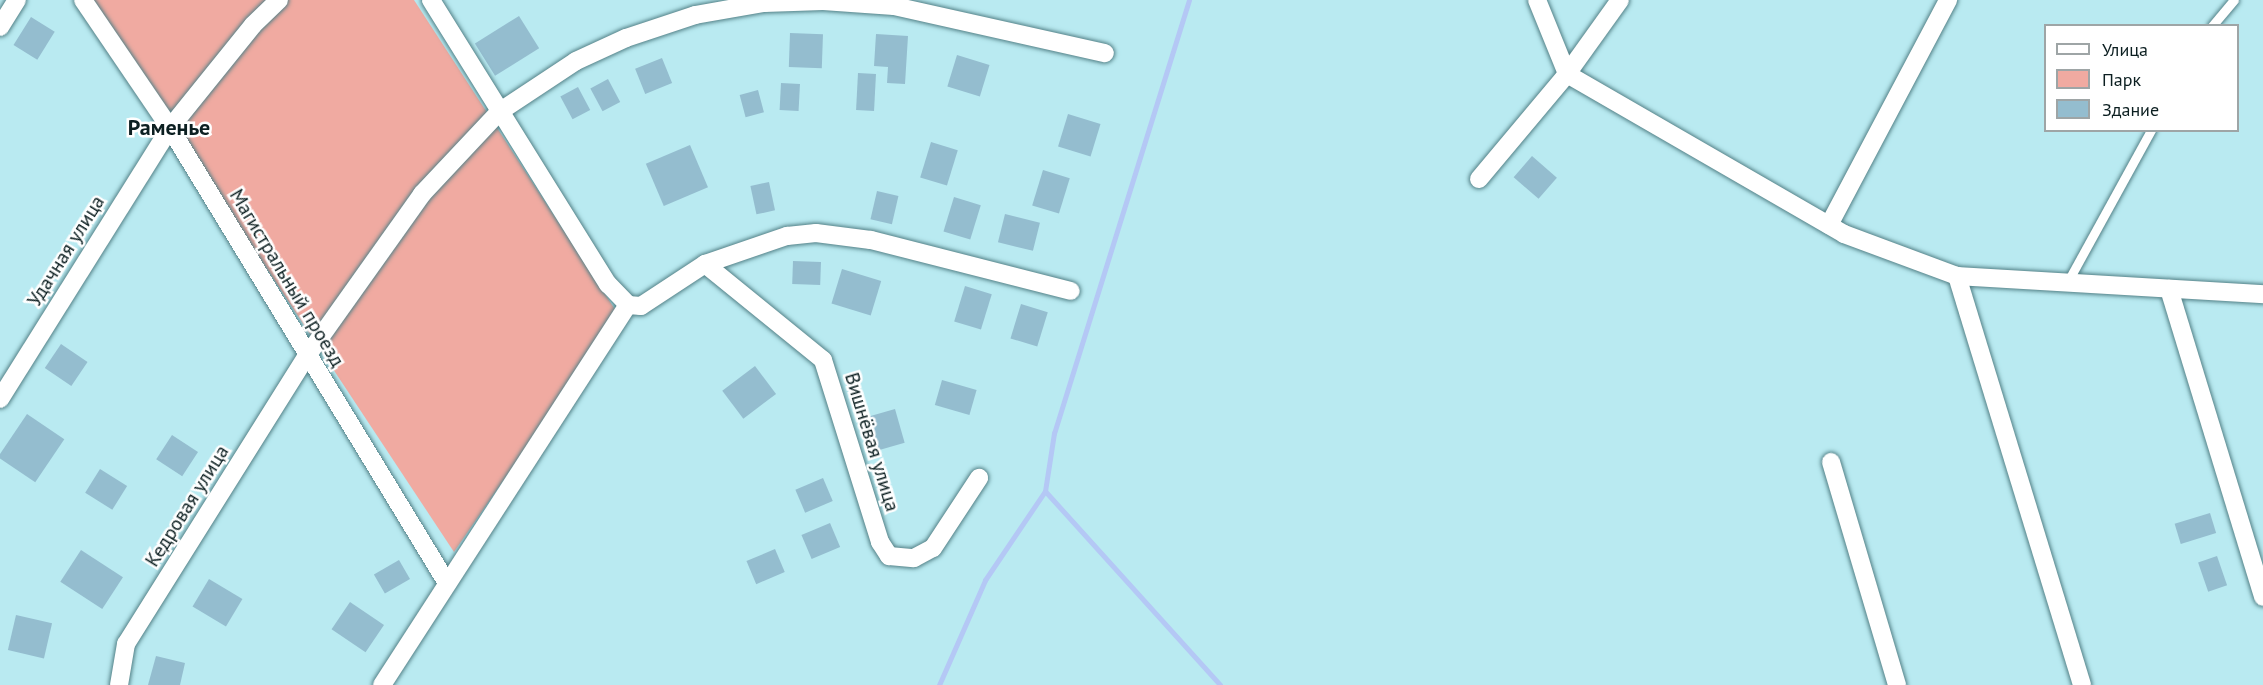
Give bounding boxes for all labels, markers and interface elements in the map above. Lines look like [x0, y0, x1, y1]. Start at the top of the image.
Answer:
legend [2044, 24, 2239, 132]
text: Улица [2102, 38, 2148, 61]
text: Парк [2102, 68, 2141, 91]
text: Здание [2102, 98, 2159, 121]
district label: Раменье [128, 115, 210, 141]
street label: Магистральный проезд [224, 185, 350, 371]
street label: Удачная улица [22, 191, 110, 311]
street label: Вишнёвая улица [839, 370, 905, 514]
street label: Кедровая улица [140, 441, 234, 571]

